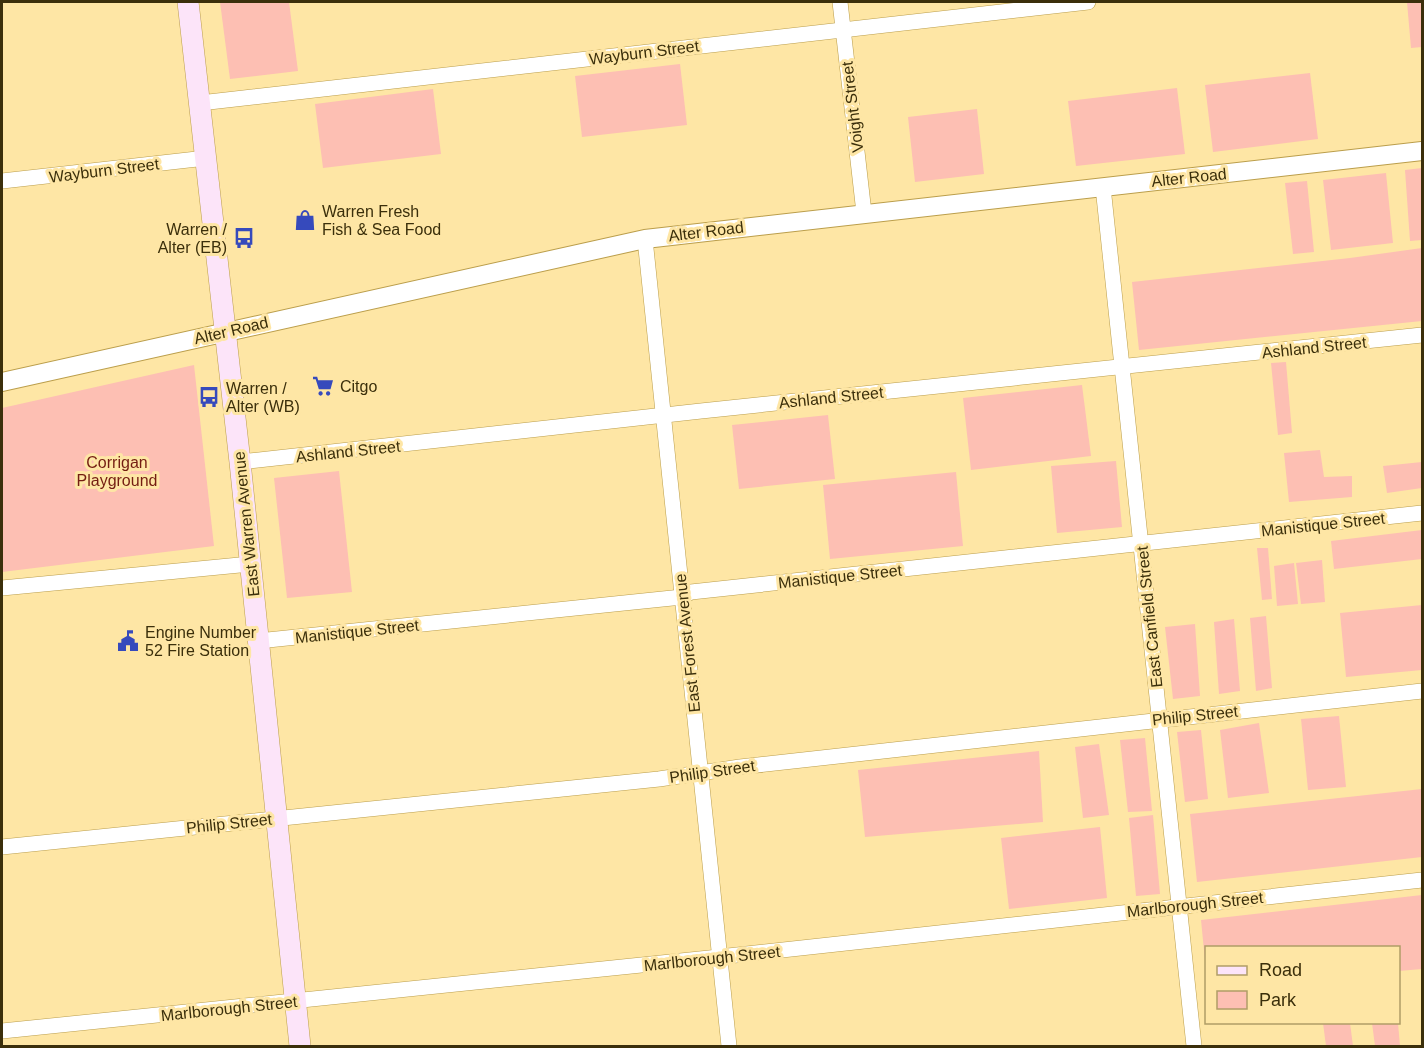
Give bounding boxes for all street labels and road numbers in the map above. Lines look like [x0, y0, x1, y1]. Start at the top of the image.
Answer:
street label: Wayburn Street [588, 37, 701, 68]
street label: Voight Street [838, 60, 867, 153]
street label: Wayburn Street [48, 155, 161, 186]
street label: Alter Road [1151, 165, 1228, 190]
street label: Alter Road [668, 218, 745, 245]
street label: Alter Road [192, 314, 270, 347]
street label: Ashland Street [1261, 334, 1368, 361]
street label: Ashland Street [778, 384, 885, 411]
street label: Ashland Street [295, 438, 402, 465]
street label: East Warren Avenue [230, 450, 263, 597]
street label: Manistique Street [1260, 509, 1386, 539]
street label: East Canfield Street [1134, 545, 1165, 689]
street label: Manistique Street [777, 561, 903, 591]
street label: East Forest Avenue [672, 573, 703, 713]
street label: Manistique Street [294, 616, 420, 646]
street label: Philip Street [1151, 702, 1239, 728]
street label: Philip Street [668, 757, 757, 786]
street label: Philip Street [185, 810, 273, 836]
street label: Marlborough Street [1126, 889, 1265, 920]
street label: Marlborough Street [643, 943, 782, 974]
street label: Marlborough Street [160, 993, 299, 1024]

